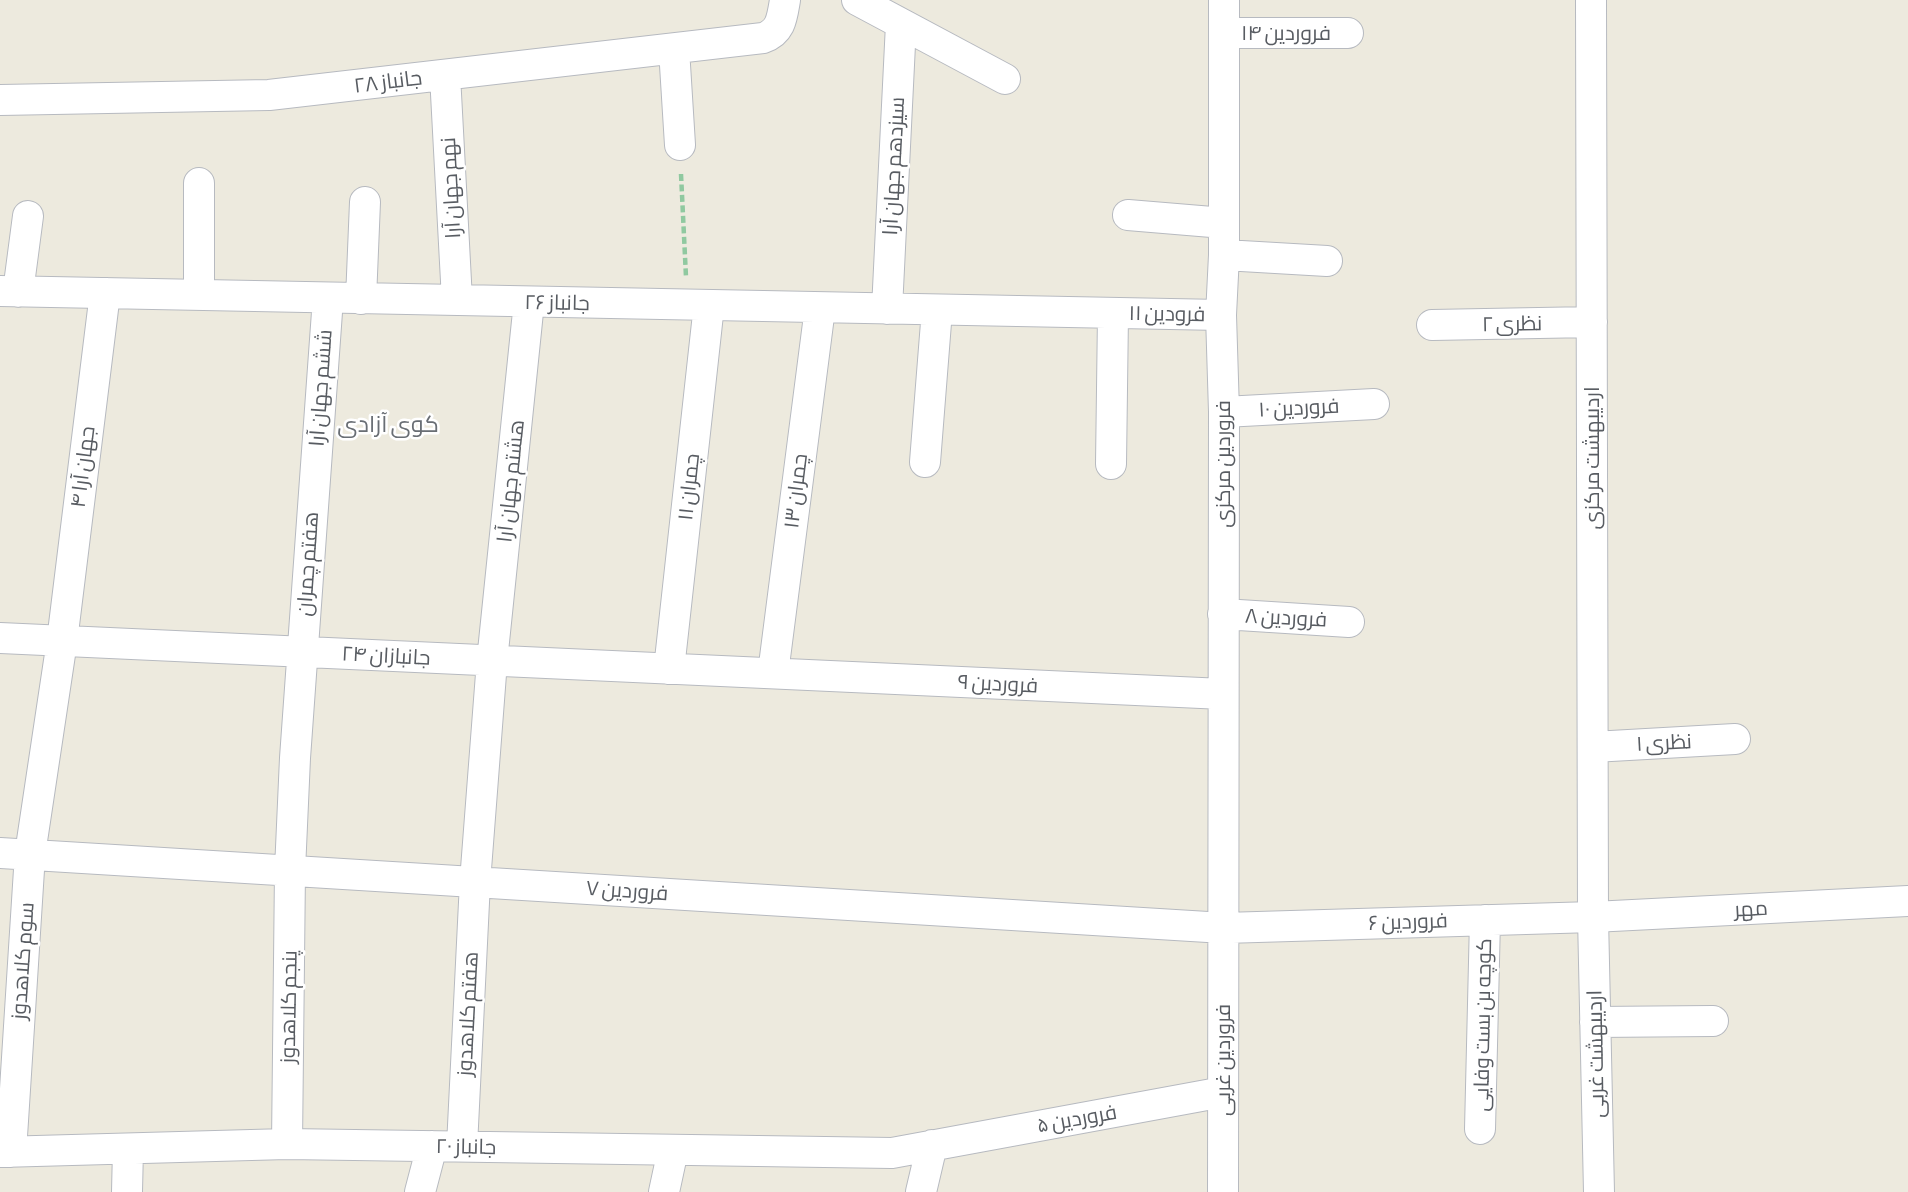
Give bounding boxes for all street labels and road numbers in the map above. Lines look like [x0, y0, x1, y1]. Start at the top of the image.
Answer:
street label: فروردین ۱۴ [1241, 20, 1331, 46]
street label: جانباز ۲۸ [353, 65, 423, 99]
street label: سیزدهم جهان آرا [878, 96, 910, 236]
street label: نهم جهان آرا [436, 137, 466, 239]
street label: جانباز ۲۶ [524, 290, 590, 316]
street label: فرودین ۱۱ [1128, 301, 1206, 327]
street label: نظری ۲ [1482, 311, 1542, 337]
street label: ششم جهان آرا [304, 328, 338, 448]
street label: اردیبهشت مرکزی [1579, 386, 1605, 530]
street label: فروردین ۱۰ [1258, 393, 1340, 423]
street label: فروردین مرکزی [1210, 400, 1236, 528]
street label: هشتم جهان آرا [492, 418, 530, 544]
street label: ۴ جهان آرا [65, 425, 101, 509]
street label: ۱۱ چمران [673, 452, 705, 522]
street label: ۱۳ چمران [779, 452, 813, 530]
street label: هفتم چمران [292, 511, 324, 617]
street label: فروردین ۸ [1244, 603, 1328, 633]
street label: جانبازان ۲۴ [341, 641, 431, 671]
street label: فروردین ۹ [957, 669, 1039, 699]
street label: نظری ۱ [1635, 729, 1693, 757]
street label: فروردین ۷ [585, 876, 669, 906]
street label: مهر [1734, 896, 1768, 922]
street label: سوم کلاهدوز [6, 901, 40, 1021]
street label: فروردین ۶ [1368, 908, 1448, 936]
street label: کوچه بن بست وفایی [1469, 938, 1497, 1112]
street label: پنجم کلاهدوز [275, 950, 303, 1064]
street label: هفتم کلاهدوز [452, 951, 484, 1077]
street label: اردیبهشت غربی [1582, 990, 1610, 1118]
street label: فروردین غربی [1210, 1004, 1236, 1116]
street label: فروردین ۵ [1035, 1100, 1119, 1138]
street label: ۲۰ جانباز [436, 1134, 496, 1160]

